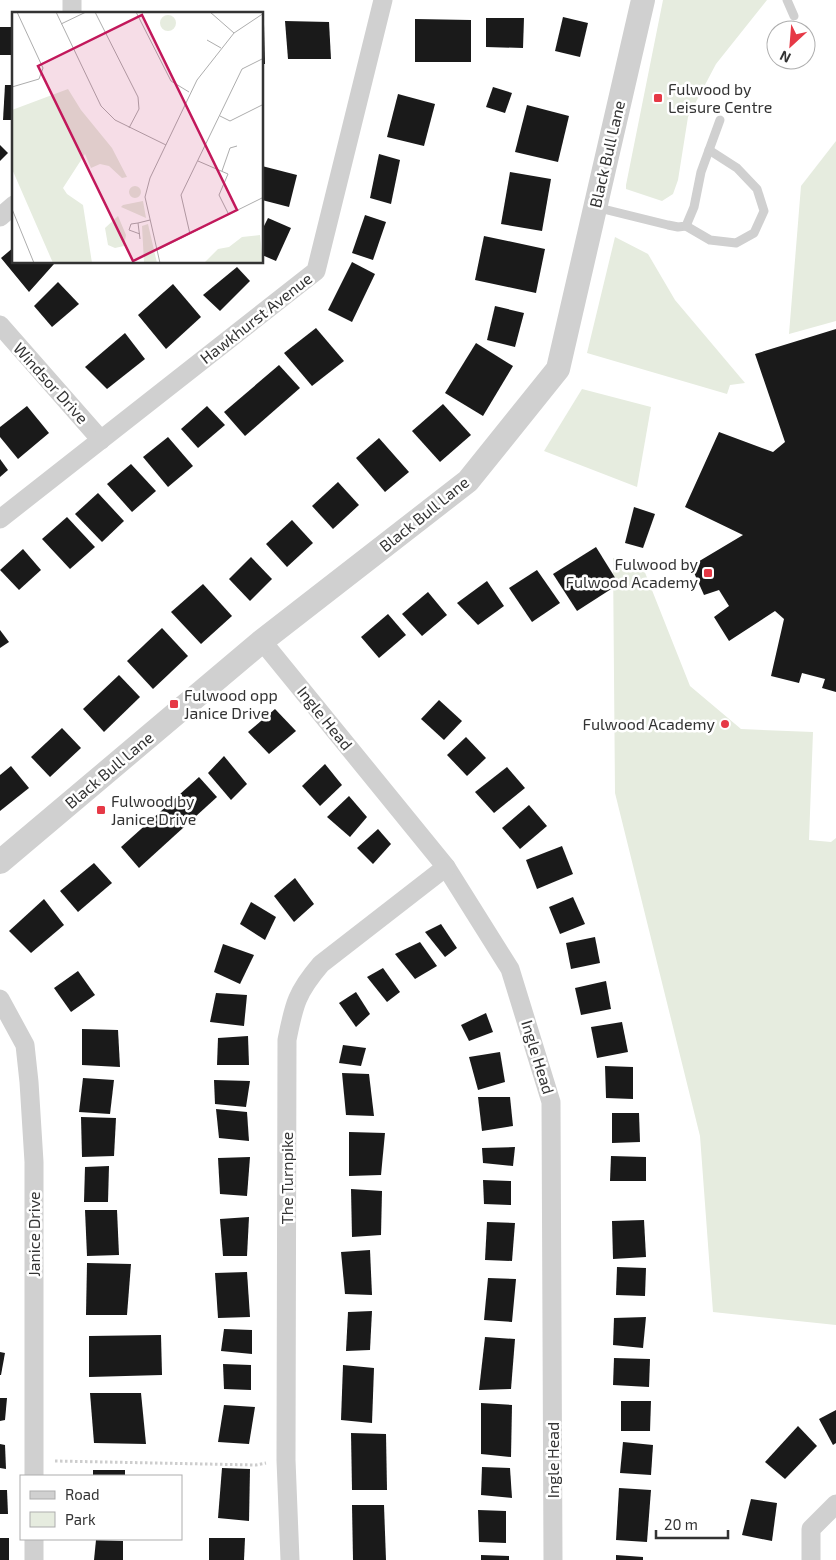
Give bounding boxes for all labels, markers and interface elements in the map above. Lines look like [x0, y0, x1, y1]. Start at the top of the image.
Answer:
inset map [12, 12, 264, 264]
north arrow [766, 20, 816, 70]
text: N [777, 47, 793, 67]
place label: Fulwood by Leisure Centre [668, 79, 772, 116]
marker: Fulwood by Leisure Centre [652, 92, 664, 104]
street label: Black Bull Lane [585, 98, 628, 209]
street label: Hawkhurst Avenue [196, 268, 315, 367]
street label: Windsor Drive [10, 338, 93, 427]
street label: Black Bull Lane [375, 472, 472, 555]
place label: Fulwood by Fulwood Academy [566, 554, 699, 591]
marker: Fulwood by Fulwood Academy [702, 567, 714, 579]
street label: Ingle Head [294, 682, 357, 753]
place label: Fulwood opp Janice Drive [184, 685, 278, 722]
marker: Fulwood opp Janice Drive [168, 698, 180, 710]
place label: Fulwood Academy [583, 714, 716, 733]
marker: Fulwood Academy [719, 718, 731, 730]
street label: Black Bull Lane [61, 727, 157, 812]
place label: Fulwood by Janice Drive [111, 791, 196, 828]
marker: Fulwood by Janice Drive [95, 804, 107, 816]
street label: Ingle Head [518, 1017, 559, 1096]
street label: The Turnpike [277, 1132, 296, 1224]
street label: Janice Drive [24, 1191, 43, 1277]
street label: Ingle Head [543, 1422, 562, 1498]
legend [20, 1475, 182, 1540]
text: Road [65, 1485, 100, 1503]
scale bar [656, 1508, 728, 1540]
text: Park [65, 1510, 96, 1528]
text: 20 m [664, 1515, 698, 1533]

